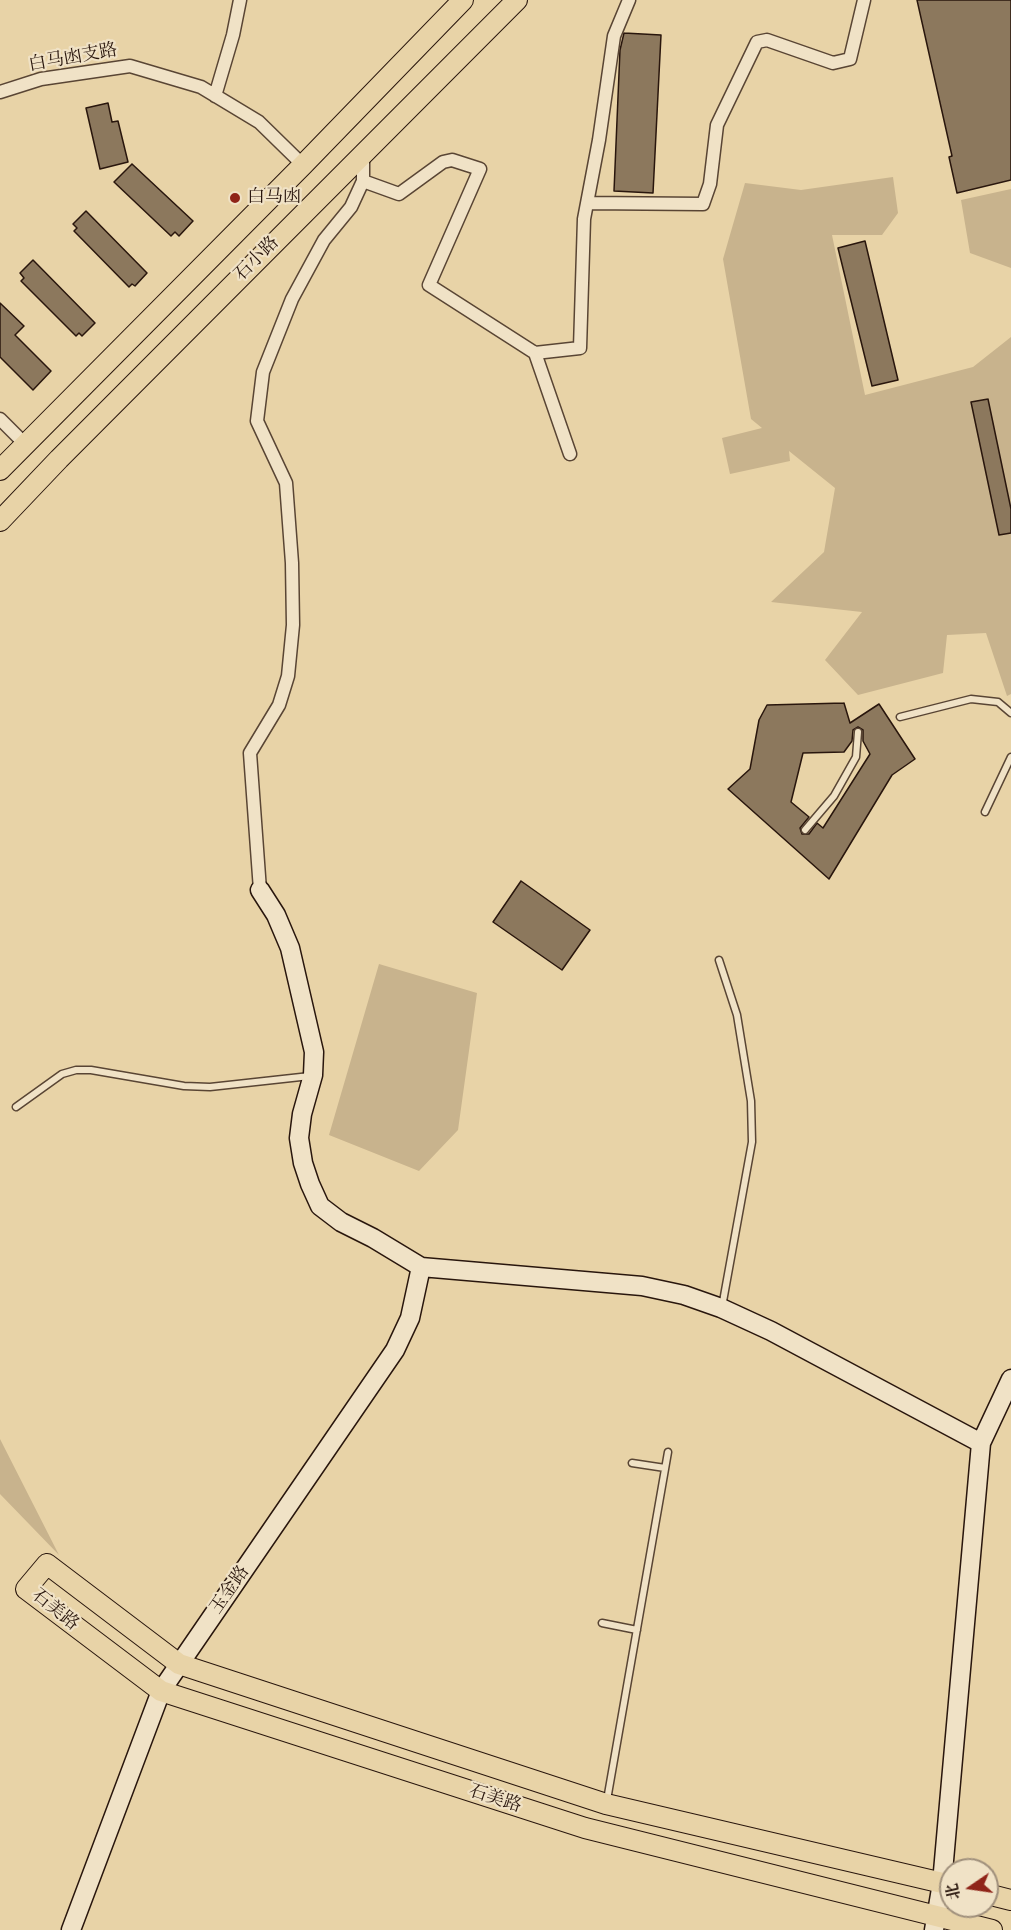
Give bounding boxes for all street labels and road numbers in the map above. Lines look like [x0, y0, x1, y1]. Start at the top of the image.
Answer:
street label: 白马凼支路 [27, 40, 119, 76]
street label: 石小路 [230, 232, 284, 286]
street label: 玉金路 [206, 1562, 254, 1618]
street label: 石美路 [27, 1585, 83, 1635]
street label: 石美路 [466, 1780, 524, 1818]

